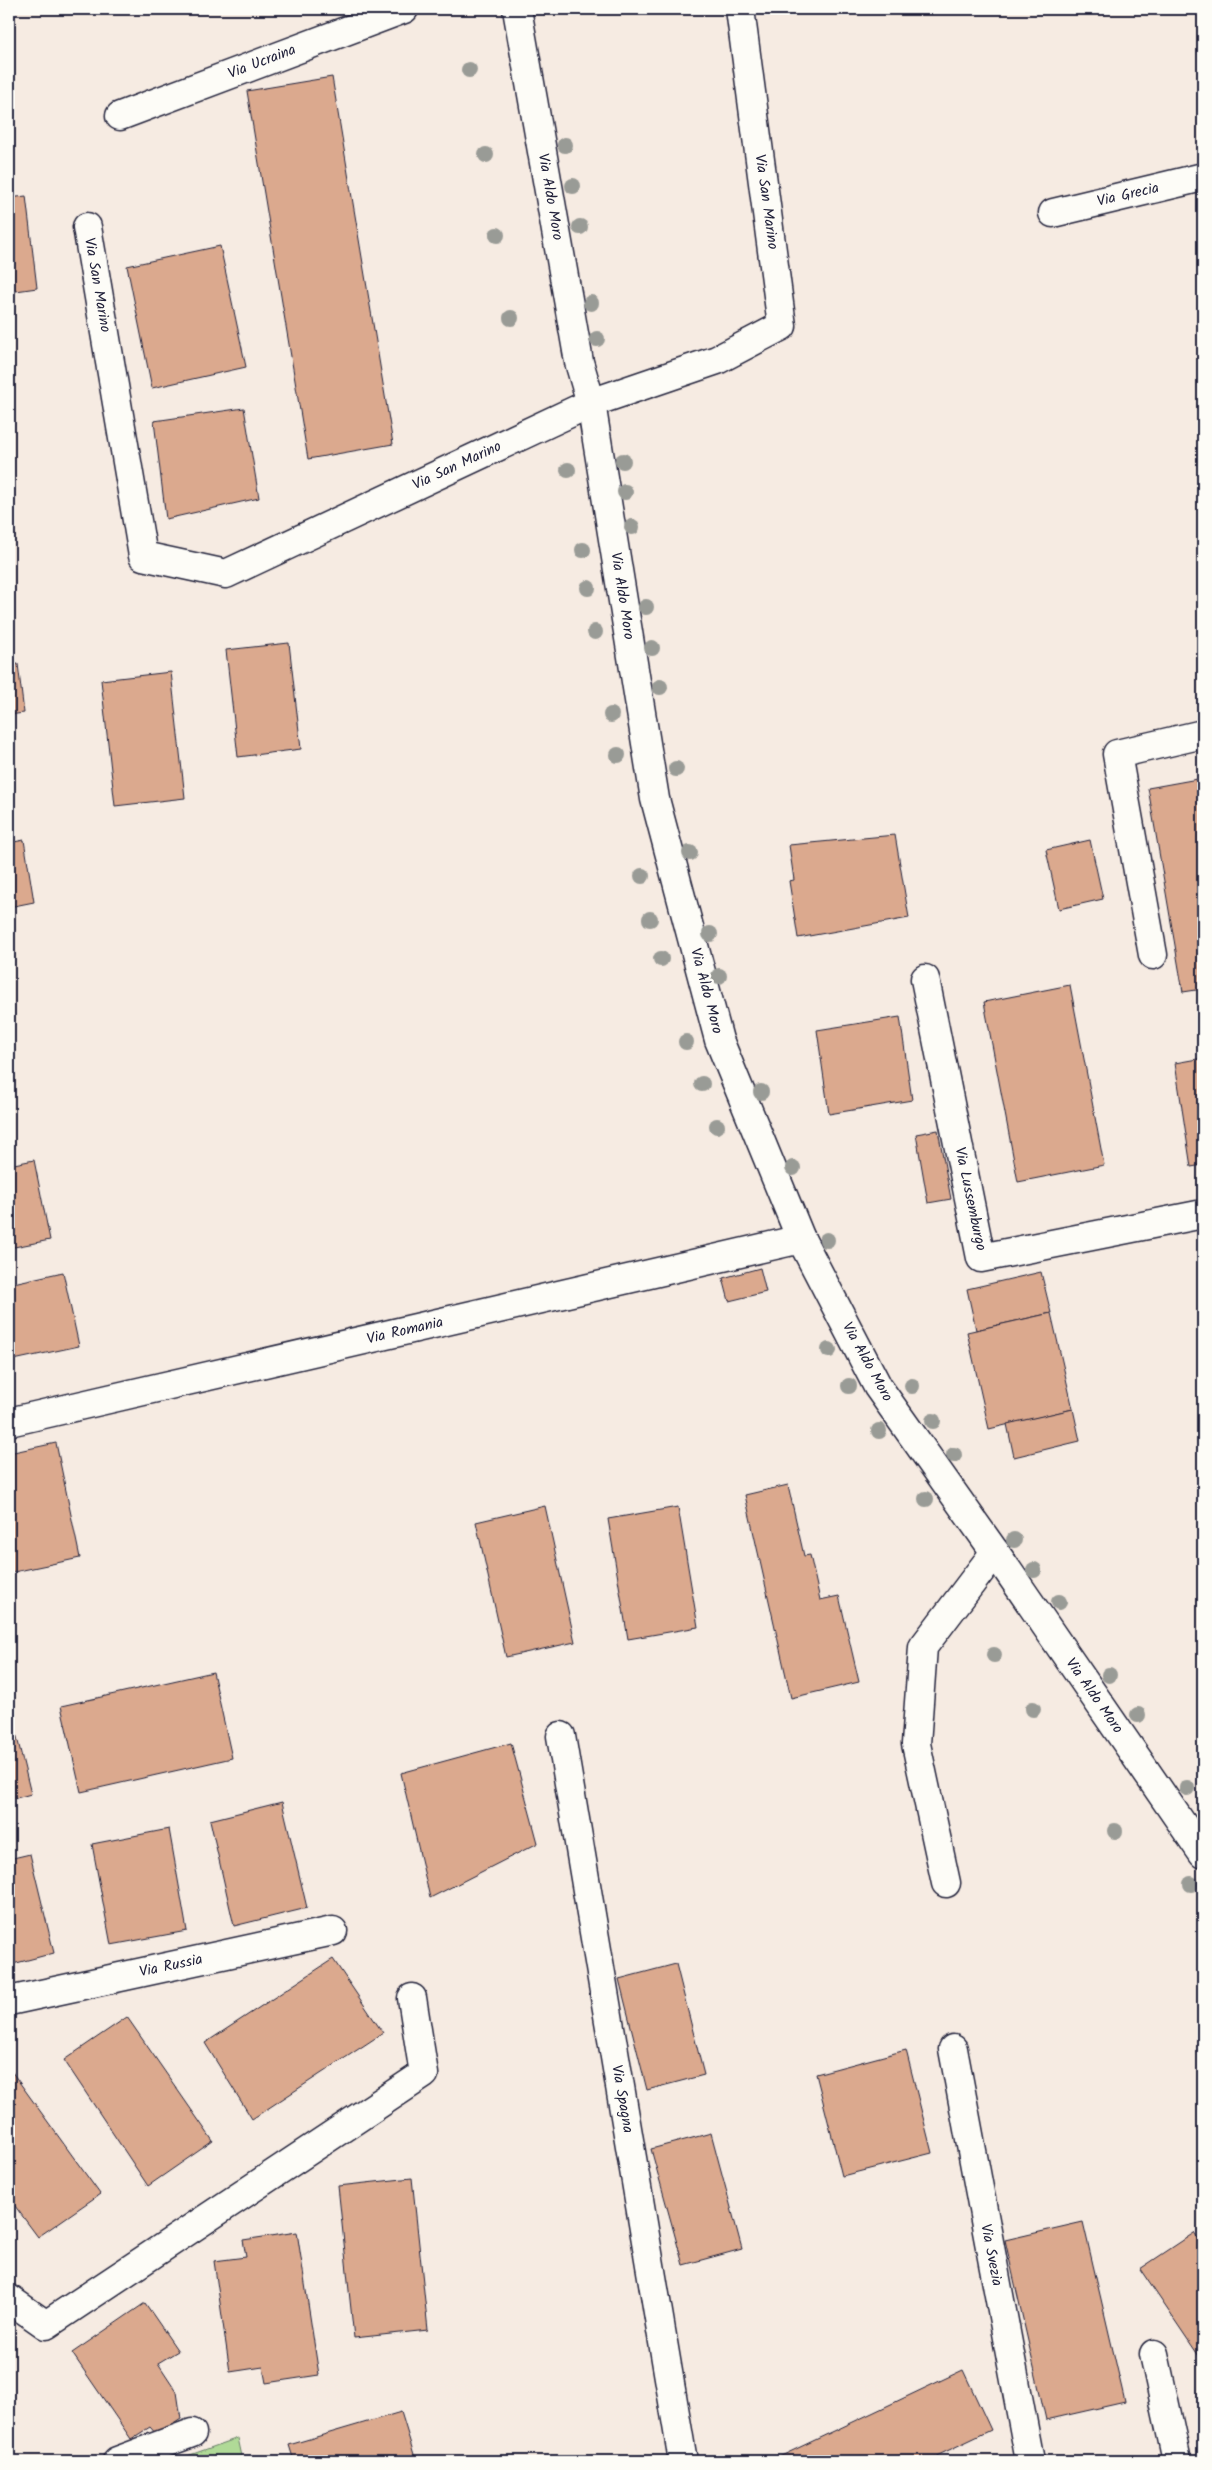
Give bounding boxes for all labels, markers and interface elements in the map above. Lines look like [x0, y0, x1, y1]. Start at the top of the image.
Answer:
street label: Via Ucraina [225, 38, 299, 86]
street label: Via Aldo Moro [531, 152, 569, 243]
street label: Via San Marino [747, 153, 785, 251]
street label: Via Grecia [1095, 176, 1161, 214]
street label: Via San Marino [77, 236, 117, 334]
street label: Via San Marino [409, 435, 506, 497]
street label: Via Aldo Moro [603, 551, 641, 642]
street label: Via Aldo Moro [683, 945, 729, 1037]
street label: Via Lussemburgo [947, 1145, 993, 1253]
street label: Via Romania [364, 1311, 446, 1351]
street label: Via Aldo Moro [835, 1318, 899, 1407]
street label: Via Aldo Moro [1059, 1653, 1129, 1739]
street label: Via Russia [137, 1948, 205, 1984]
street label: Via Spagna [604, 2063, 640, 2135]
street label: Via Svezia [973, 2222, 1009, 2288]

